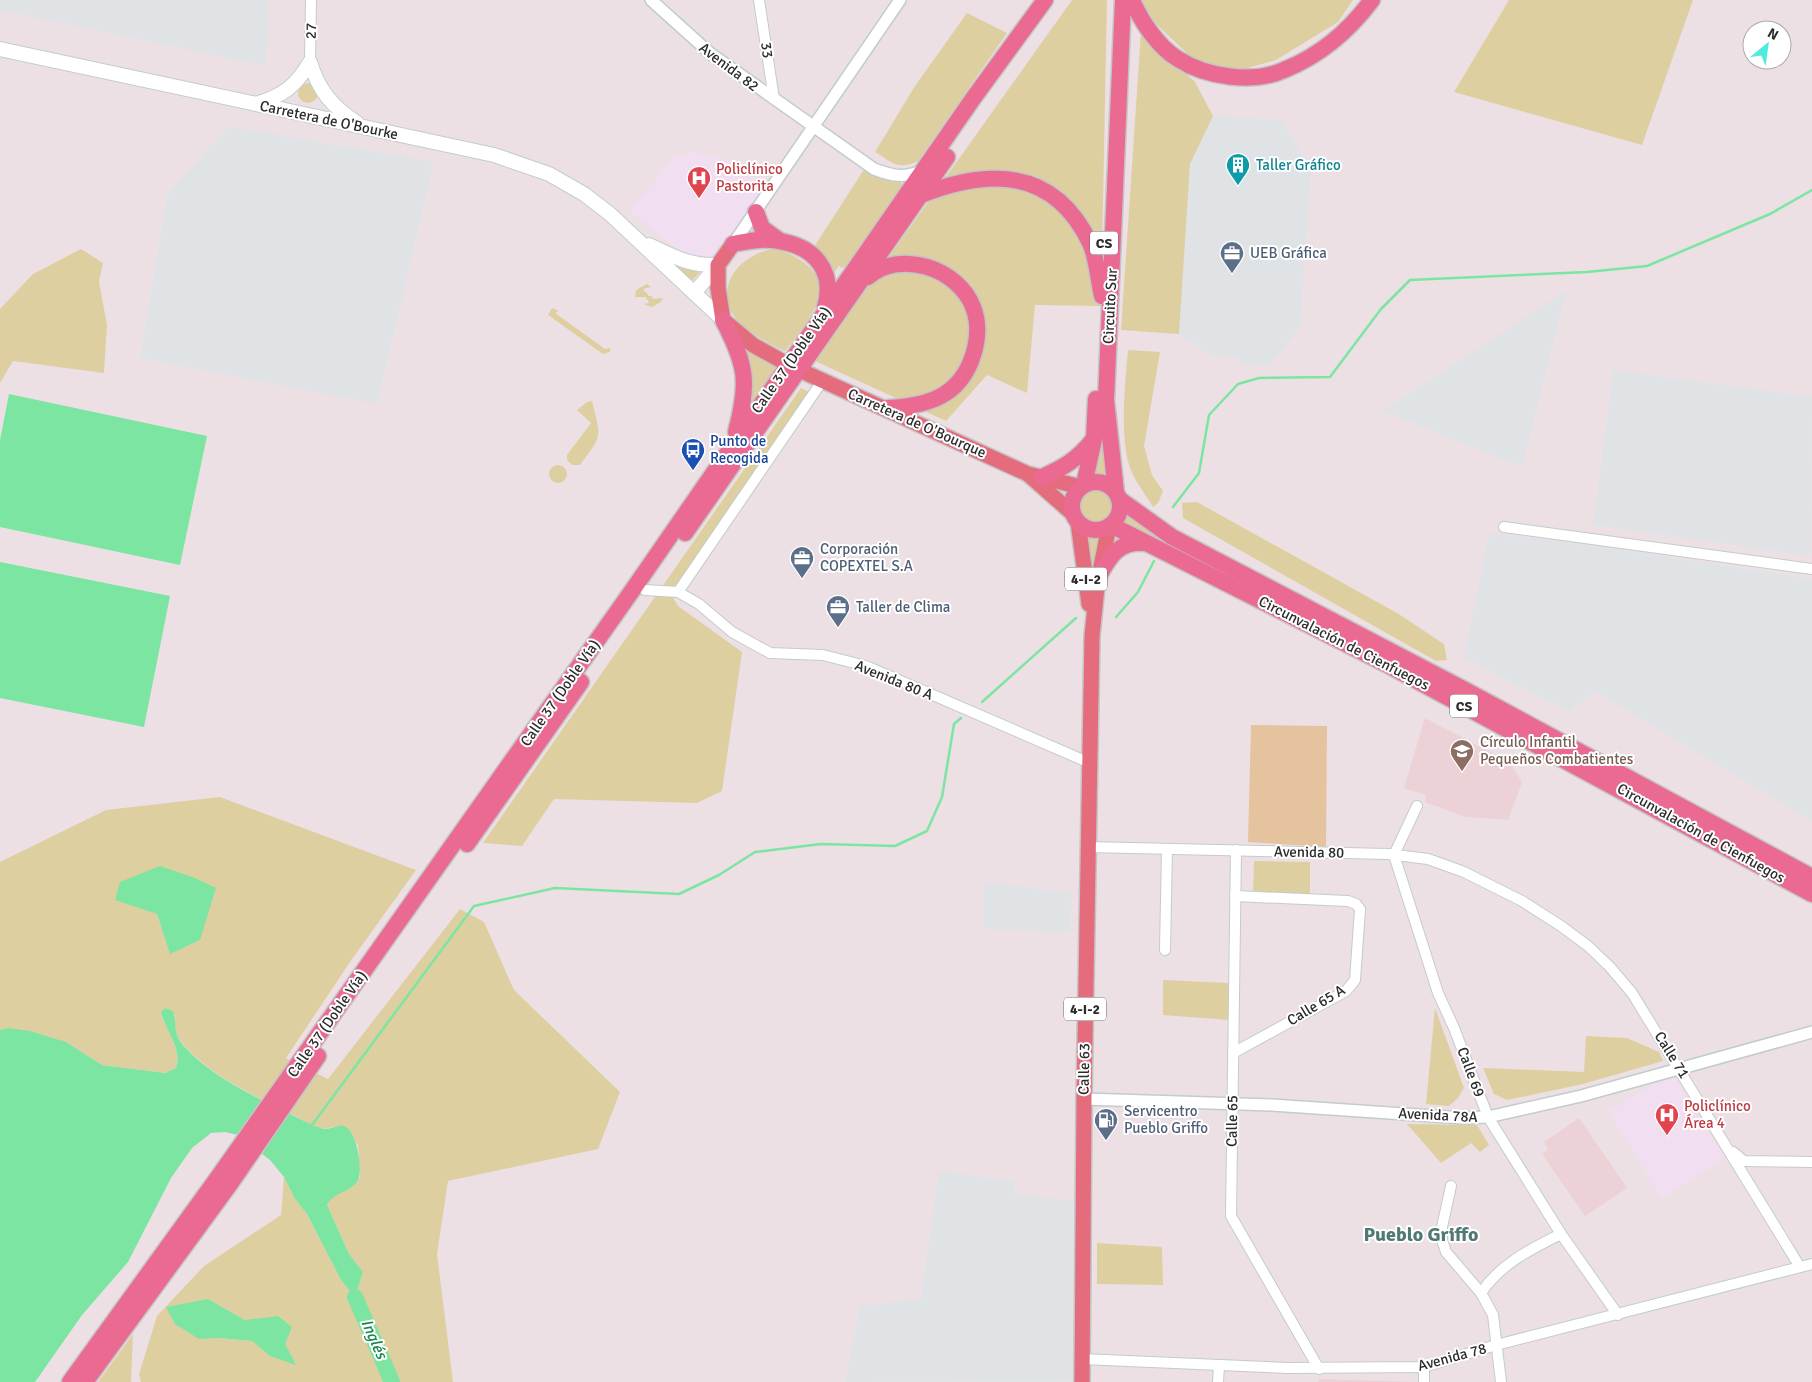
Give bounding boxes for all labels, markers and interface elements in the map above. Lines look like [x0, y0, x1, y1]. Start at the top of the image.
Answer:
north arrow [1742, 20, 1792, 70]
street label: 27 [302, 23, 320, 39]
text: N [1765, 24, 1781, 44]
street label: Avenida 82 [695, 39, 763, 95]
street label: 33 [757, 41, 777, 59]
street label: Carretera de O'Bourke [258, 97, 400, 143]
building icon: Taller Gráfico [1225, 152, 1251, 186]
place label: Taller Gráfico [1256, 156, 1341, 174]
place label: Policlínico Pastorita [716, 160, 783, 195]
hospital icon: Policlínico Pastorita [686, 165, 712, 199]
road number: CS [1090, 232, 1118, 254]
office icon: UEB Gráfica [1219, 240, 1245, 274]
place label: UEB Gráfica [1250, 244, 1327, 262]
street label: Circuito Sur [1099, 267, 1121, 344]
street label: Calle 37 (Doble Vía) [747, 303, 835, 417]
street label: Carretera de O'Bourque [845, 384, 989, 462]
place label: Punto de Recogida [710, 432, 769, 467]
bus stop icon: Punto de Recogida [680, 437, 706, 471]
place label: Corporación COPEXTEL S.A [820, 540, 913, 575]
office icon: Corporación COPEXTEL S.A [789, 545, 815, 579]
road number: 4-I-2 [1065, 568, 1107, 590]
street label: Circunvalación de Cienfuegos [1256, 592, 1433, 694]
office icon: Taller de Clima [825, 594, 851, 628]
place label: Taller de Clima [856, 598, 950, 616]
street label: Calle 37 (Doble Vía) [516, 636, 604, 750]
street label: Avenida 80 A [852, 656, 936, 704]
road number: CS [1450, 694, 1478, 718]
place label: Círculo Infantil Pequeños Combatientes [1480, 733, 1634, 768]
school or university icon: Círculo Infantil Pequeños Combatientes [1449, 738, 1475, 772]
street label: Circunvalación de Cienfuegos [1614, 779, 1788, 887]
street label: Avenida 80 [1274, 842, 1344, 862]
street label: Calle 37 (Doble Vía) [283, 967, 371, 1081]
street label: Calle 65 A [1284, 981, 1348, 1029]
road number: 4-I-2 [1064, 998, 1106, 1021]
street label: Calle 71 [1651, 1028, 1693, 1082]
street label: Calle 63 [1075, 1043, 1093, 1095]
street label: Calle 69 [1453, 1044, 1489, 1100]
street label: Calle 65 [1223, 1095, 1241, 1147]
place label: Policlínico Área 4 [1684, 1097, 1751, 1132]
place label: Servicentro Pueblo Griffo [1124, 1102, 1208, 1137]
hospital icon: Policlínico Área 4 [1654, 1102, 1680, 1136]
street label: Avenida 78A [1398, 1104, 1478, 1126]
fuel station icon: Servicentro Pueblo Griffo [1093, 1107, 1119, 1141]
district label: Pueblo Griffo [1364, 1222, 1479, 1247]
water label: Inglés [356, 1316, 392, 1364]
street label: Avenida 78 [1416, 1339, 1488, 1375]

